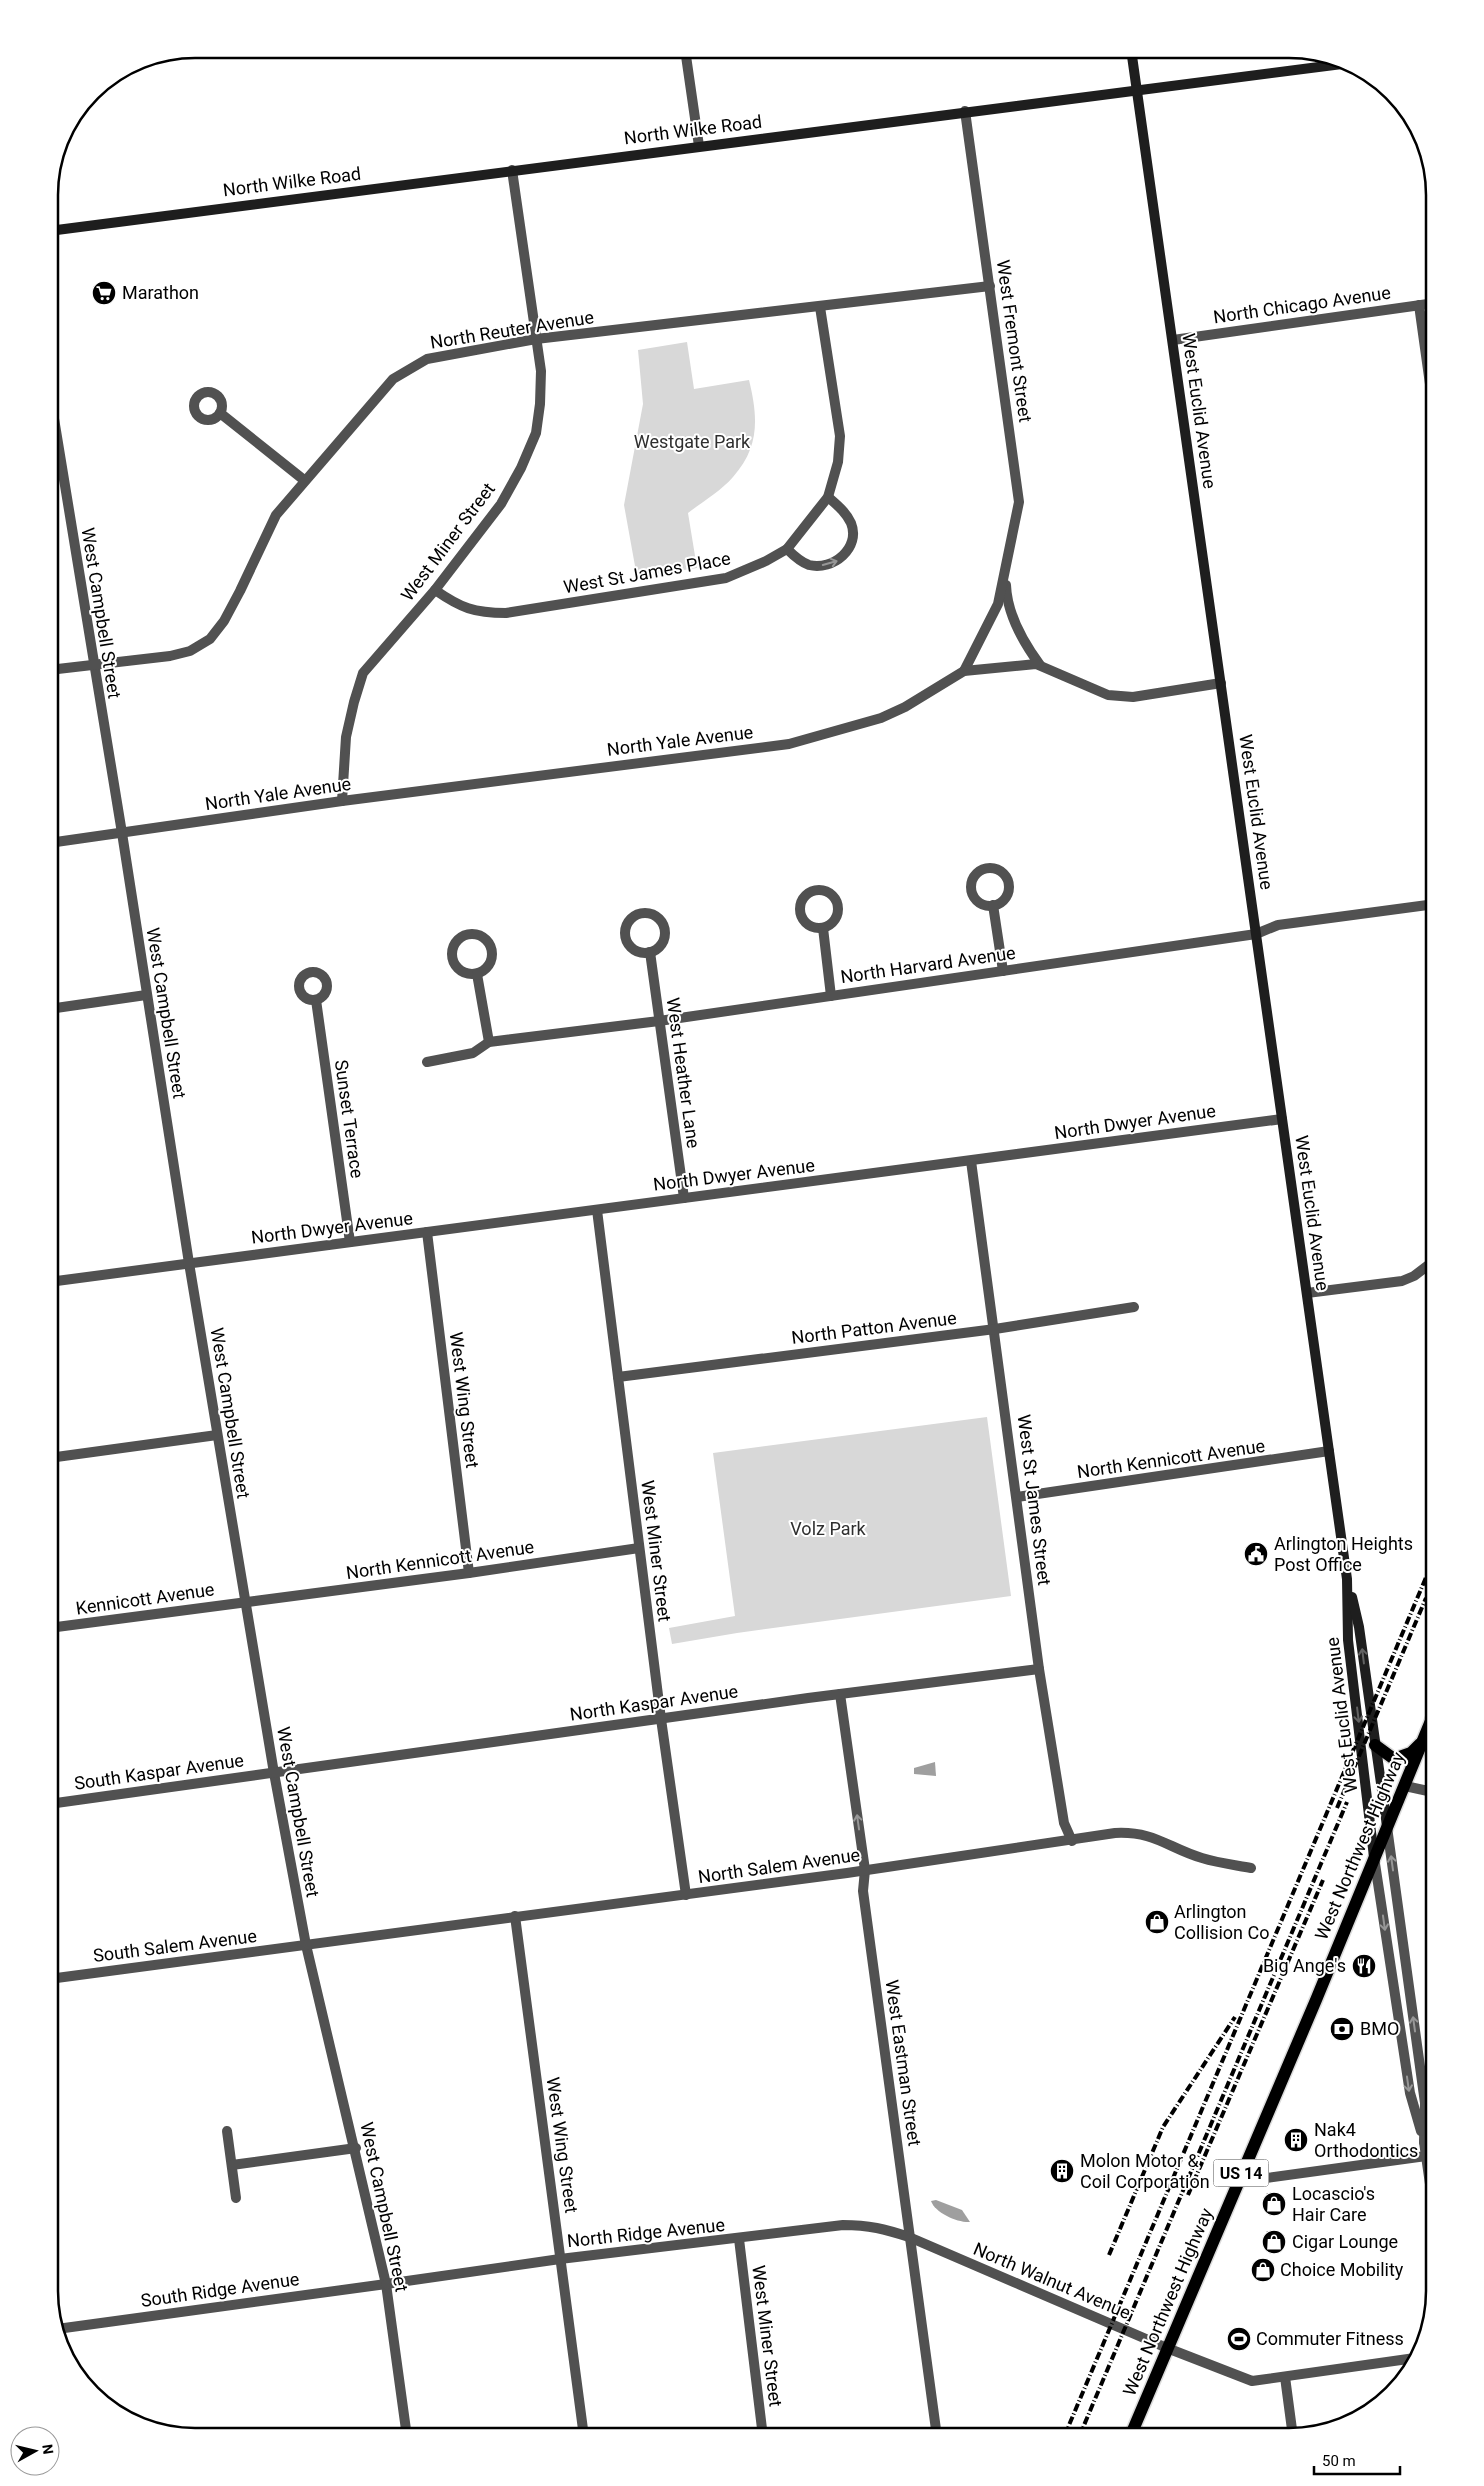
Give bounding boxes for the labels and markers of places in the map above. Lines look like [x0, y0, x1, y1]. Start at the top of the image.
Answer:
supermarket icon: Marathon [91, 280, 117, 306]
place label: Marathon [122, 282, 199, 303]
place label: Arlington Heights Post Office [1274, 1533, 1413, 1575]
public building icon: Arlington Heights Post Office [1243, 1541, 1269, 1567]
place label: Arlington Collision Co [1174, 1901, 1269, 1943]
shop icon: Arlington Collision Co [1144, 1909, 1170, 1935]
restaurant icon: Big Ange's [1351, 1953, 1377, 1979]
place label: Big Ange's [1263, 1955, 1346, 1976]
bank icon: BMO [1329, 2016, 1355, 2042]
place label: BMO [1360, 2018, 1399, 2039]
place label: Nak4 Orthodontics [1314, 2119, 1418, 2161]
building icon: Nak4 Orthodontics [1283, 2127, 1309, 2153]
place label: Molon Motor & Coil Corporation [1080, 2150, 1210, 2192]
building icon: Molon Motor & Coil Corporation [1049, 2158, 1075, 2184]
place label: Locascio's Hair Care [1292, 2183, 1375, 2225]
shop icon: Locascio's Hair Care [1261, 2191, 1287, 2217]
shop icon: Cigar Lounge [1261, 2229, 1287, 2255]
place label: Cigar Lounge [1292, 2231, 1398, 2252]
shop icon: Choice Mobility [1250, 2257, 1276, 2283]
place label: Choice Mobility [1280, 2259, 1404, 2280]
sports icon: Commuter Fitness [1226, 2326, 1252, 2352]
place label: Commuter Fitness [1256, 2328, 1404, 2349]

